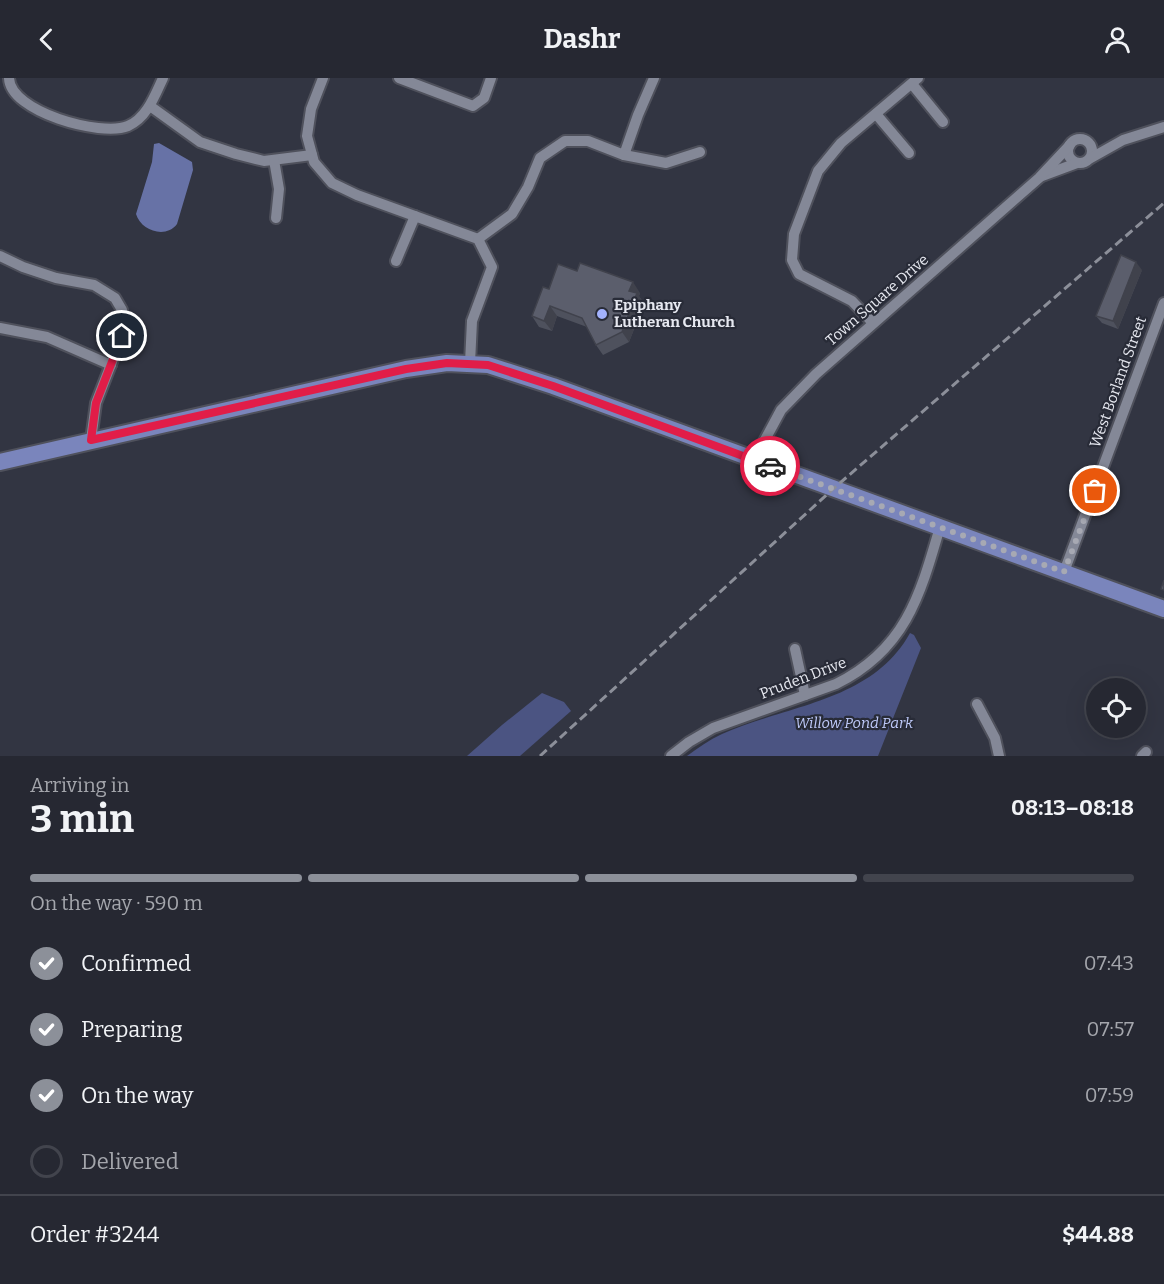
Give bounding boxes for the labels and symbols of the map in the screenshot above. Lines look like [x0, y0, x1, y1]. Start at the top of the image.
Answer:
street label: Town Square Drive [822, 250, 932, 350]
place label: Epiphany Lutheran Church [614, 296, 735, 331]
marker: Epiphany Lutheran Church [595, 307, 609, 321]
pin [96, 310, 147, 361]
street label: West Borland Street [1086, 313, 1150, 450]
courier [740, 436, 800, 496]
pin [1069, 465, 1120, 516]
street label: Pruden Drive [757, 653, 849, 703]
park label: Willow Pond Park [795, 714, 914, 732]

